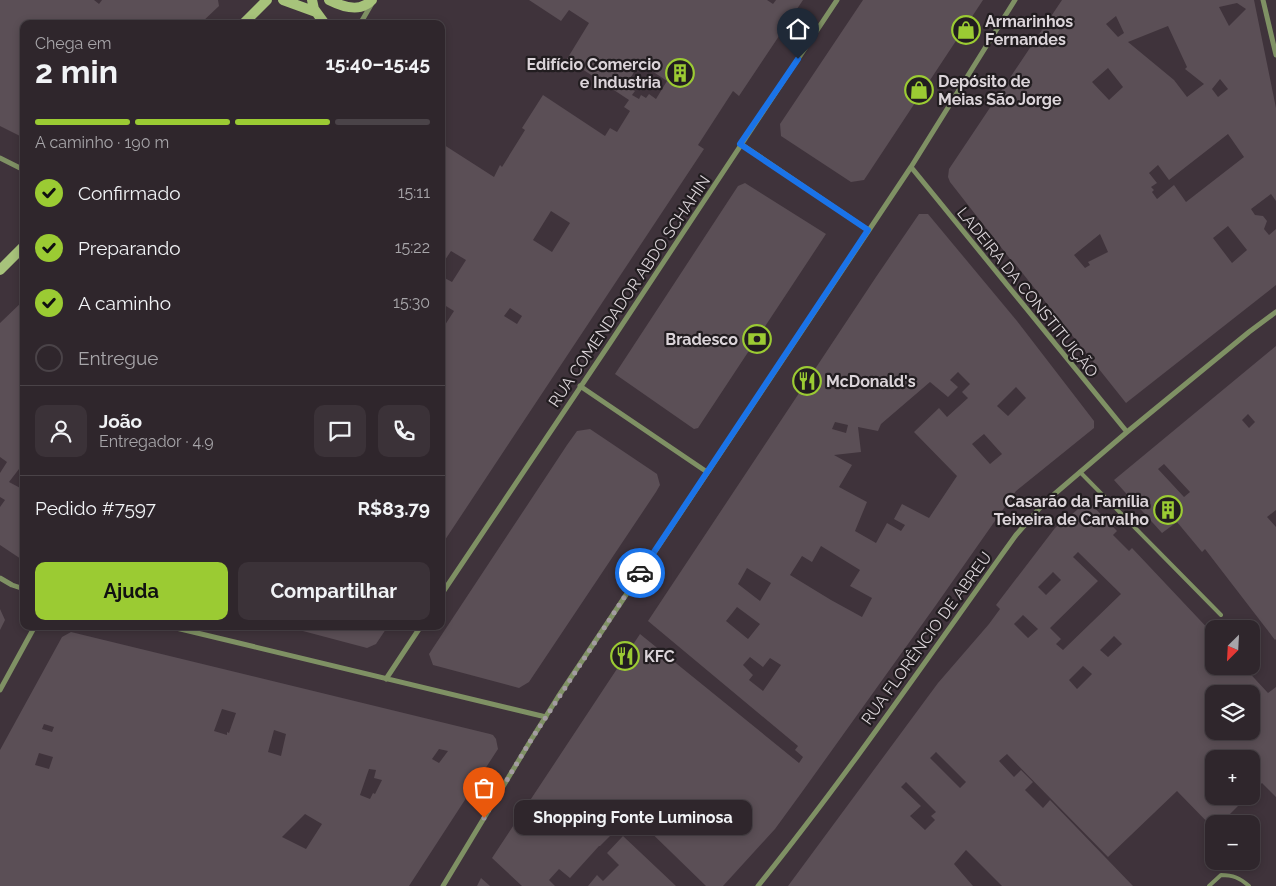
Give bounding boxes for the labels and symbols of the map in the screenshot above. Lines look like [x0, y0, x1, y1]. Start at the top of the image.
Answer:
pin [777, 8, 819, 59]
place label: Armarinhos Fernandes [985, 12, 1073, 49]
shop icon: Armarinhos Fernandes [951, 15, 981, 45]
place label: Edifício Comercio e Industria [526, 55, 661, 92]
building icon: Edifício Comercio e Industria [665, 58, 695, 88]
place label: Depósito de Meias São Jorge [938, 72, 1062, 109]
shop icon: Depósito de Meias São Jorge [904, 75, 934, 105]
street label: RUA COMENDADOR ABDO SCHAHIN [545, 172, 714, 411]
street label: LADEIRA DA CONSTITUIÇÃO [953, 203, 1103, 381]
bank icon: Bradesco [742, 324, 772, 354]
place label: Bradesco [665, 330, 738, 349]
restaurant icon: McDonald's [792, 366, 822, 396]
place label: McDonald's [826, 372, 916, 391]
place label: Casarão da Família Teixeira de Carvalho [994, 492, 1149, 529]
building icon: Casarão da Família Teixeira de Carvalho [1153, 495, 1183, 525]
courier [615, 548, 665, 598]
street label: RUA FLORÊNCIO DE ABREU [857, 548, 995, 728]
north arrow [1205, 620, 1260, 675]
restaurant icon: KFC [610, 641, 640, 671]
place label: KFC [644, 647, 675, 666]
pin [463, 767, 505, 818]
callout: Shopping Fonte Luminosa [514, 800, 752, 836]

